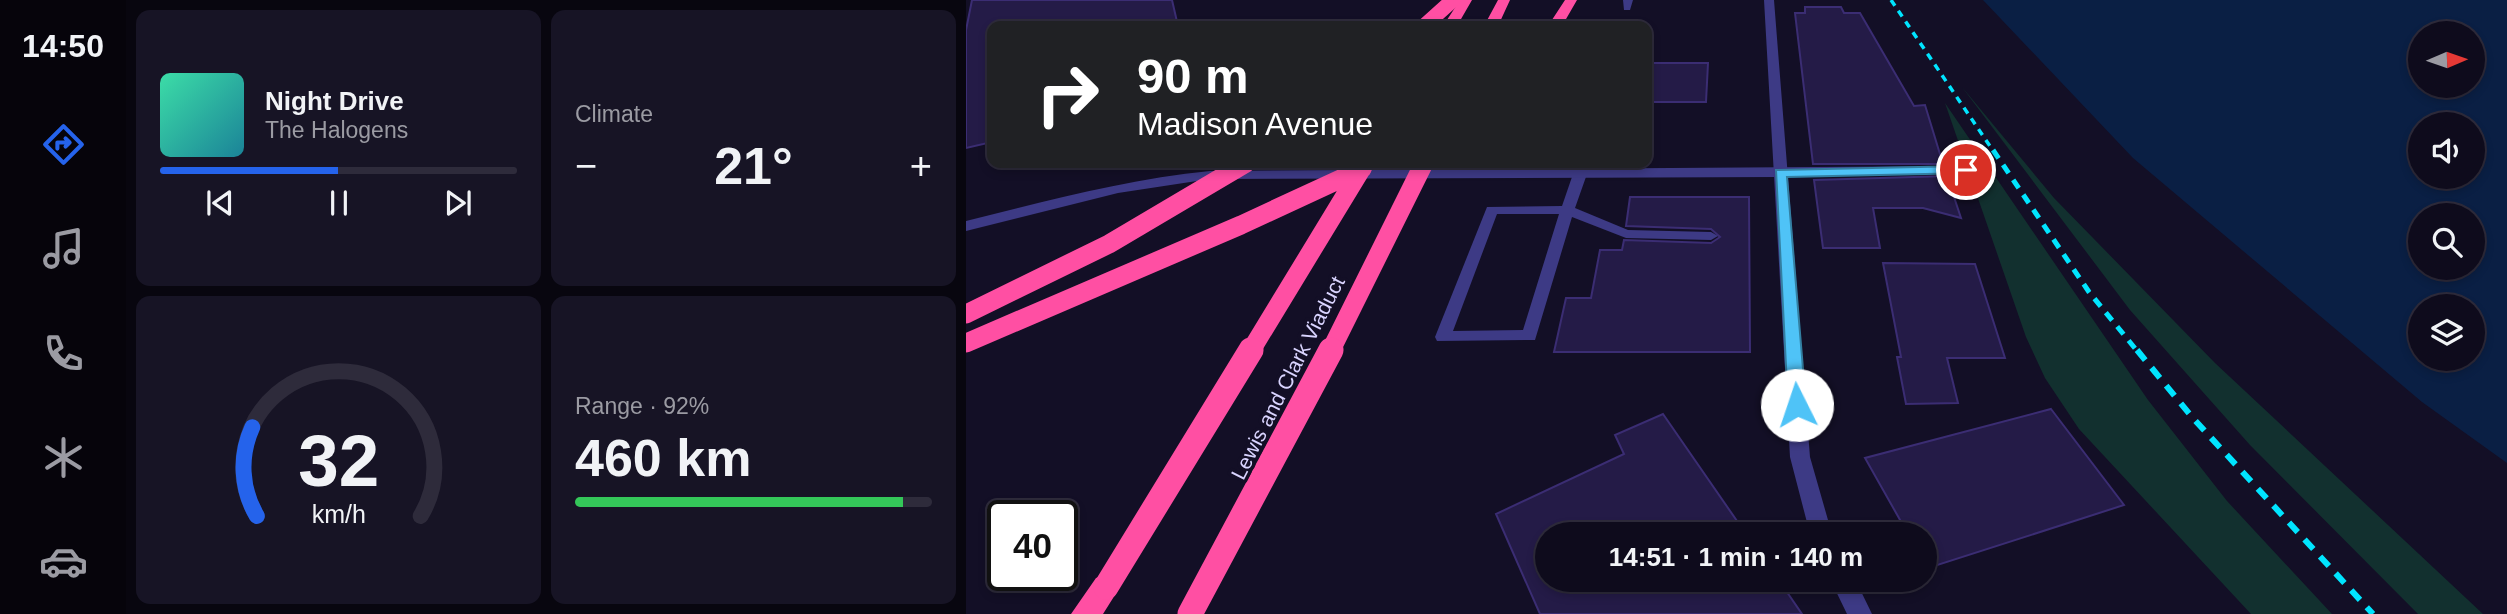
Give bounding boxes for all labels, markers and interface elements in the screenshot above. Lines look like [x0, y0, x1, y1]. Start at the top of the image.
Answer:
north arrow [2408, 21, 2485, 98]
map controls [2408, 21, 2485, 371]
text: 14:50 [22, 28, 104, 64]
icon: right [1022, 49, 1113, 140]
text: 90 m [1137, 49, 1249, 103]
text: Night Drive [265, 86, 404, 116]
text: Climate [575, 101, 653, 127]
text: Madison Avenue [1137, 106, 1373, 142]
button: sound [2408, 112, 2485, 189]
text: The Halogens [265, 117, 408, 143]
icon: directions [39, 120, 88, 169]
text: 21° [714, 137, 793, 195]
pin [1936, 140, 1996, 200]
text: − [575, 145, 597, 187]
text: + [910, 145, 932, 187]
icon: arrive [1947, 151, 1985, 189]
icon: previous [201, 184, 239, 222]
icon: pause [320, 184, 358, 222]
icon: next [439, 184, 477, 222]
button: search [2408, 203, 2485, 280]
icon: music [39, 224, 88, 273]
street label: Lewis and Clark Viaduct [1226, 272, 1349, 483]
button: layers [2408, 294, 2485, 371]
icon: phone [39, 329, 88, 378]
position arrow [1760, 368, 1834, 442]
text: Range · 92% [575, 393, 709, 419]
text: 32 [298, 420, 379, 501]
text: 460 km [575, 429, 751, 487]
icon: climate [39, 433, 88, 482]
text: km/h [311, 500, 366, 528]
speed limit sign: 40 [987, 500, 1078, 591]
icon: car [39, 537, 88, 586]
text: 14:51 · 1 min · 140 m [1609, 542, 1863, 572]

